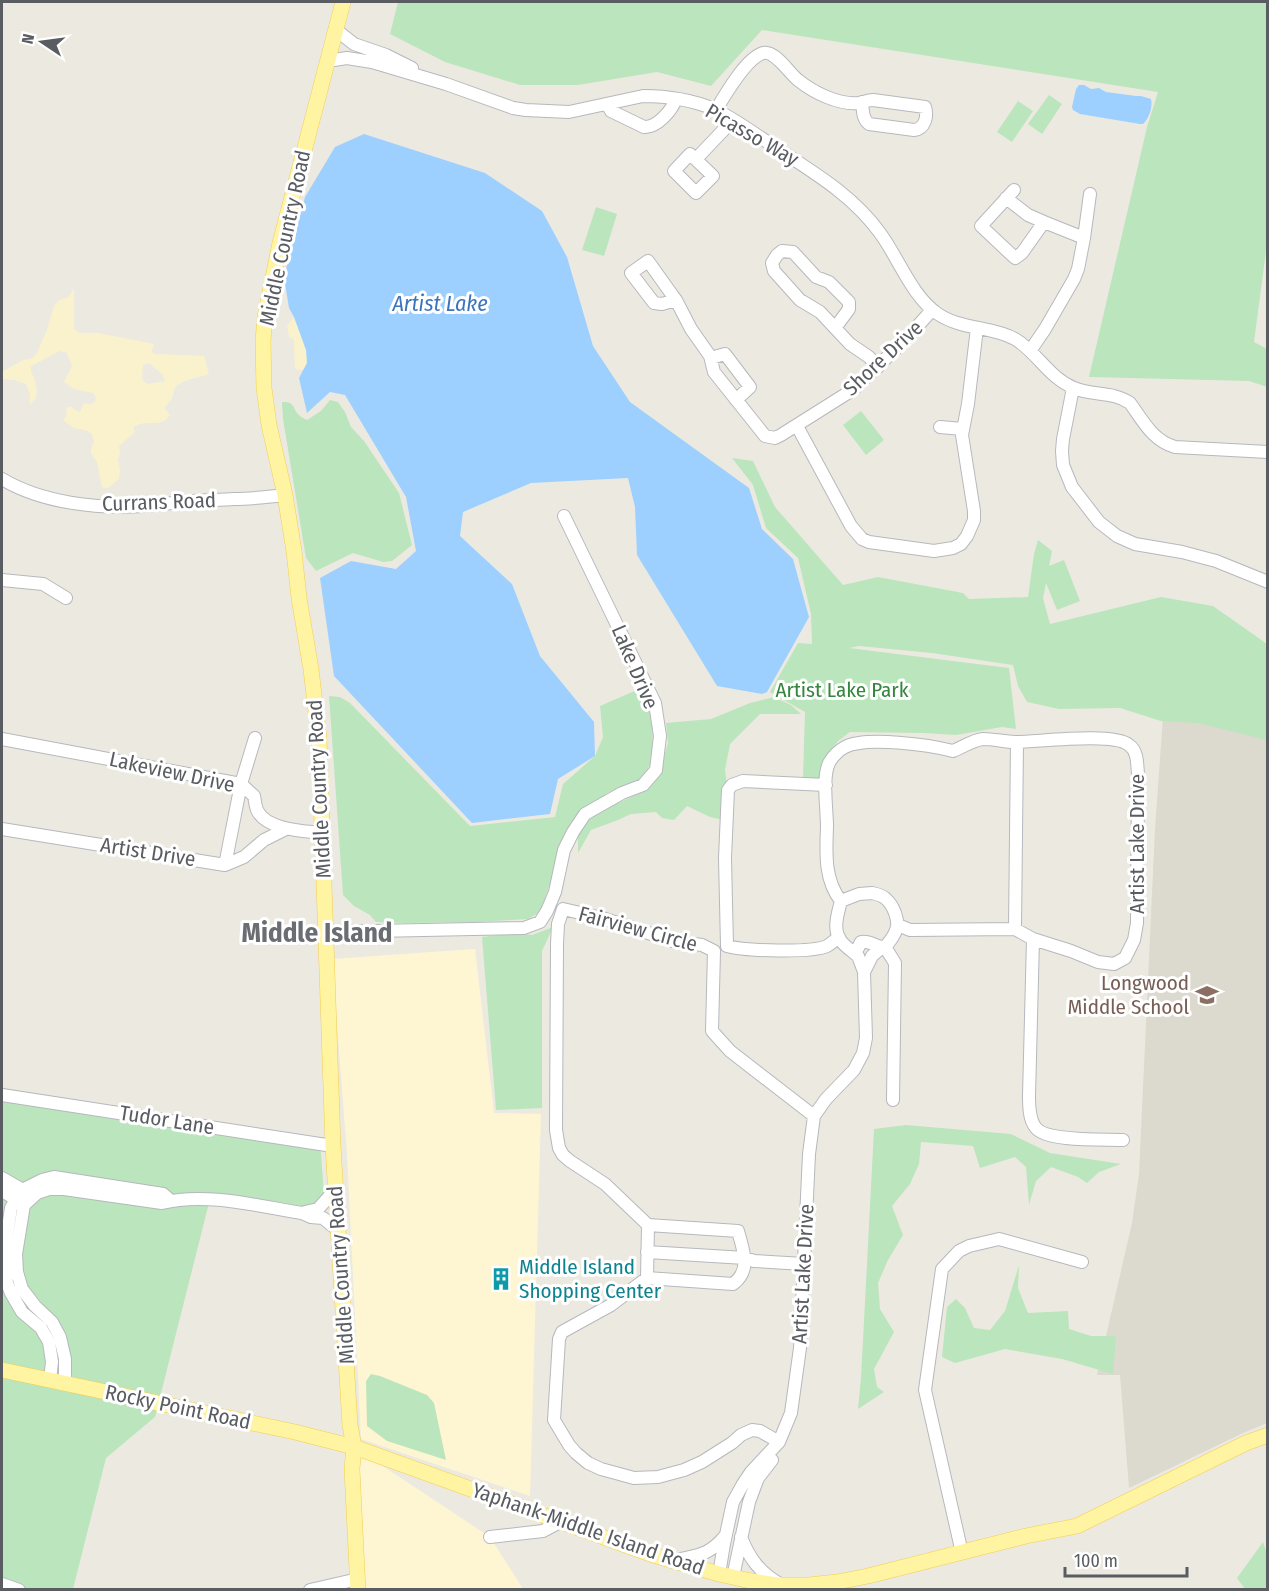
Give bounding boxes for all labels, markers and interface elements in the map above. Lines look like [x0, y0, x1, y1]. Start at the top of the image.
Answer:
north arrow [12, 12, 72, 72]
text: N [18, 32, 38, 46]
street label: Picasso Way [701, 98, 804, 172]
street label: Middle Country Road [254, 148, 316, 328]
water label: Artist Lake [391, 290, 488, 317]
street label: Shore Drive [838, 315, 928, 401]
street label: Currans Road [102, 487, 216, 517]
street label: Lake Drive [606, 621, 664, 713]
park label: Artist Lake Park [776, 677, 909, 703]
street label: Middle Country Road [301, 699, 337, 879]
street label: Lakeview Drive [107, 746, 237, 798]
street label: Artist Lake Drive [1124, 774, 1150, 914]
street label: Artist Drive [99, 832, 197, 872]
street label: Fairview Circle [576, 901, 700, 957]
district label: Middle Island [241, 917, 393, 949]
place label: Longwood Middle School [1067, 970, 1189, 1020]
school or university icon: Longwood Middle School [1194, 982, 1220, 1008]
street label: Tudor Lane [118, 1100, 216, 1140]
street label: Middle Country Road [322, 1185, 360, 1365]
street label: Artist Lake Drive [786, 1203, 820, 1345]
place label: Middle Island Shopping Center [519, 1254, 662, 1304]
building icon: Middle Island Shopping Center [488, 1266, 514, 1292]
street label: Rocky Point Road [103, 1379, 253, 1435]
street label: Yaphank-Middle Island Road [468, 1477, 708, 1581]
scale bar [1065, 1540, 1186, 1578]
text: 100 m [1074, 1550, 1118, 1572]

